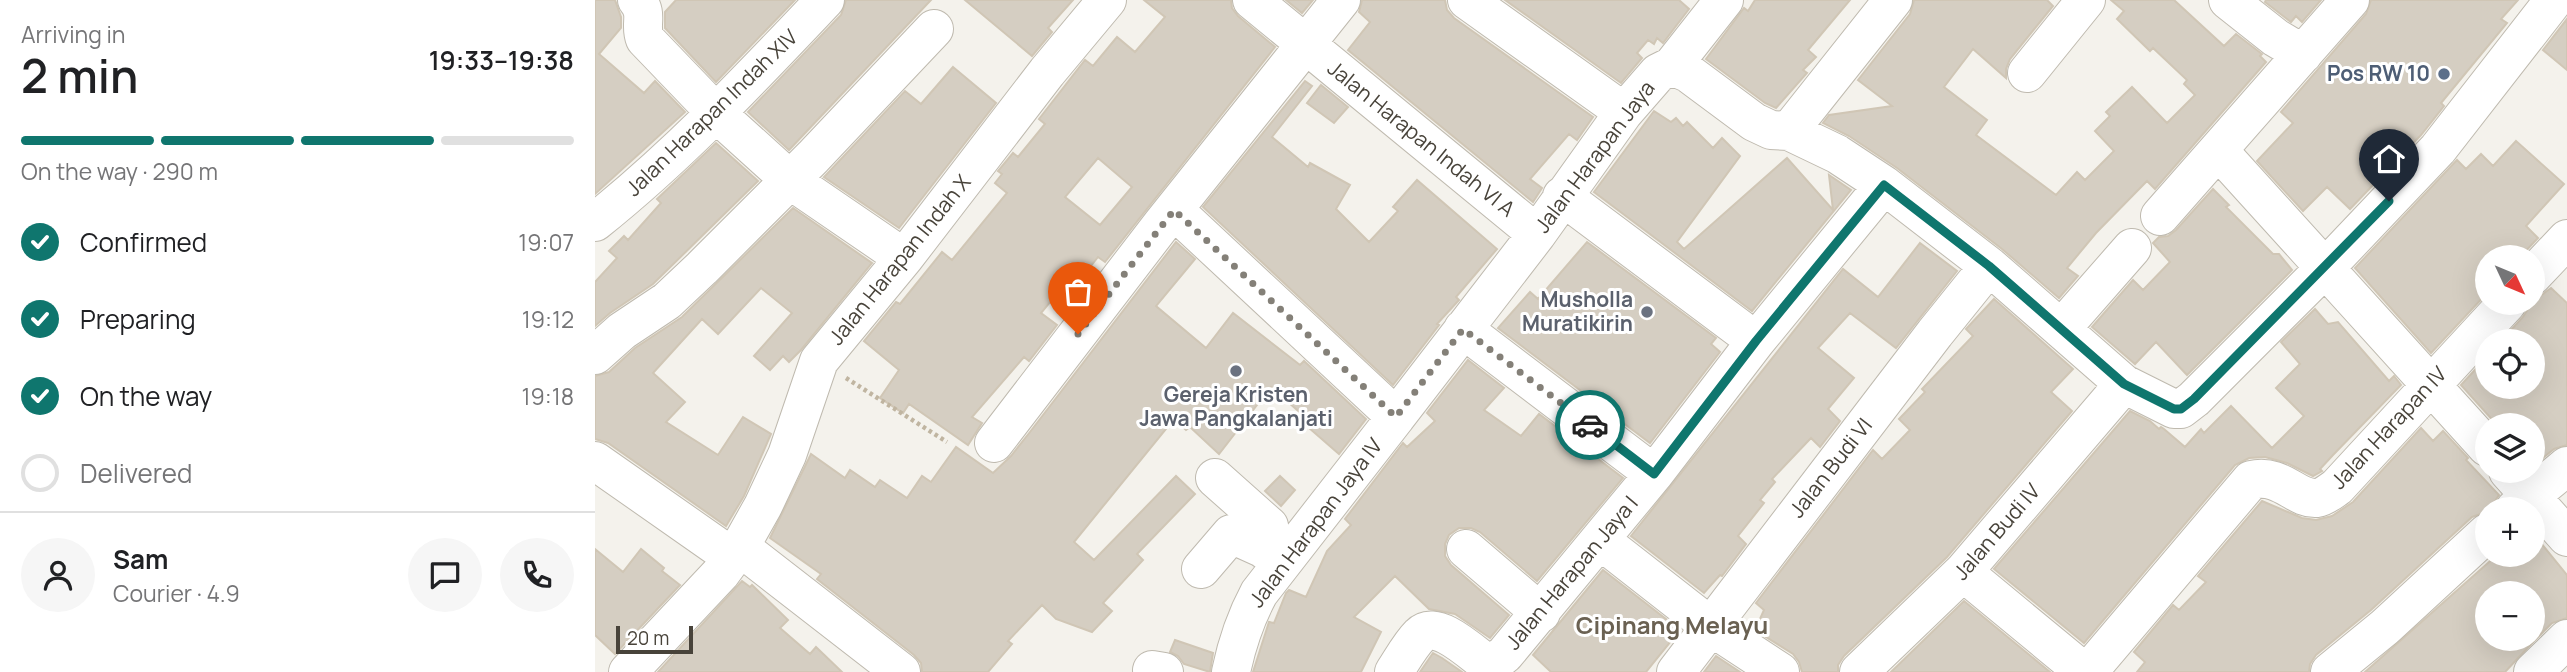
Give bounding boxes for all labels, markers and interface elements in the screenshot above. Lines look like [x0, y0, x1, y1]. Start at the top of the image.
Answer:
text: Arriving in [21, 18, 126, 50]
street label: Jalan Harapan Indah XIV [619, 23, 804, 202]
text: 19:33–19:38 [429, 42, 574, 78]
text: 2 min [21, 44, 138, 107]
street label: Jalan Harapan Indah VI A [1322, 54, 1521, 223]
place label: Pos RW 10 [2327, 59, 2430, 87]
marker: Pos RW 10 [2436, 66, 2452, 82]
street label: Jalan Harapan Jaya [1528, 75, 1661, 238]
pin [2359, 129, 2419, 201]
icon: home [2370, 140, 2408, 178]
text: On the way · 290 m [21, 155, 218, 187]
street label: Jalan Harapan Indah X [822, 168, 977, 350]
icon: check [21, 223, 59, 261]
text: Confirmed [80, 224, 207, 260]
text: 19:07 [518, 226, 574, 258]
north arrow [2475, 245, 2545, 315]
map controls [2475, 245, 2545, 651]
pin [1048, 262, 1108, 334]
icon: bag [1059, 273, 1097, 311]
place label: Musholla Muratikirin [1522, 285, 1633, 337]
icon: check [21, 300, 59, 338]
text: Preparing [80, 301, 196, 337]
text: 19:12 [522, 303, 574, 335]
marker: Musholla Muratikirin [1639, 304, 1655, 320]
button: locate [2475, 329, 2545, 399]
street label: Jalan Harapan IV [2324, 360, 2453, 495]
marker: Gereja Kristen Jawa Pangkalanjati [1228, 363, 1244, 379]
icon: check [21, 377, 59, 415]
text: On the way [80, 378, 212, 414]
text: 19:18 [522, 380, 574, 412]
place label: Gereja Kristen Jawa Pangkalanjati [1139, 380, 1333, 432]
courier [1555, 390, 1625, 460]
icon: car [1571, 406, 1609, 444]
street label: Jalan Budi VI [1783, 412, 1878, 523]
button: layers [2475, 413, 2545, 483]
street label: Jalan Harapan Jaya IV [1242, 432, 1388, 613]
text: Delivered [80, 455, 192, 491]
street label: Jalan Budi IV [1947, 477, 2046, 585]
street label: Jalan Harapan Jaya I [1499, 490, 1644, 655]
button: + [2475, 497, 2545, 567]
button: person [21, 538, 95, 612]
button: chat [408, 538, 482, 612]
button: phone [500, 538, 574, 612]
text: Sam [113, 541, 168, 577]
text: Courier · 4.9 [113, 577, 240, 609]
button: − [2475, 581, 2545, 651]
district label: Cipinang Melayu [1576, 608, 1768, 641]
scale bar [616, 623, 693, 655]
text: 20 m [627, 625, 669, 651]

